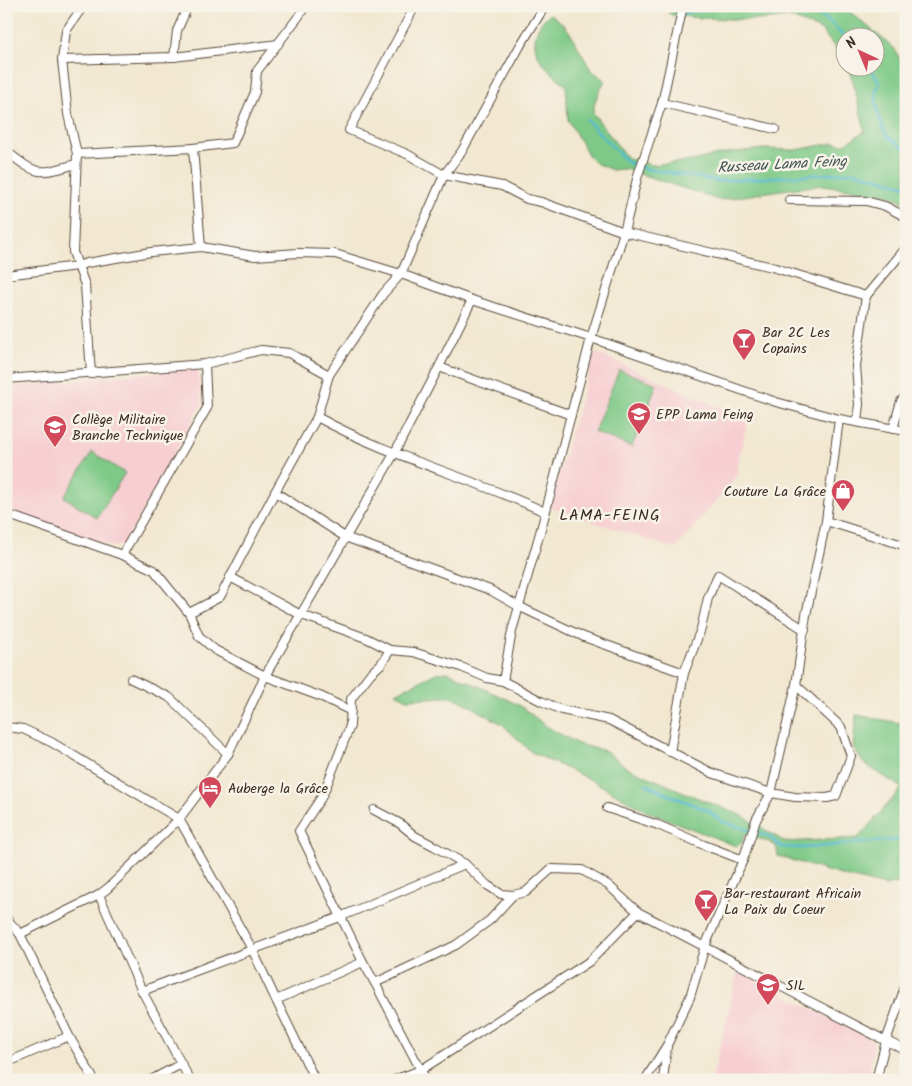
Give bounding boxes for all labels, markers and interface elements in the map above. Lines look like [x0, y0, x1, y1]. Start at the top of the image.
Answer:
north arrow [834, 28, 884, 78]
text: N [841, 32, 863, 54]
water label: Russeau Lama Feing [717, 150, 848, 180]
place label: Bar 2C Les Copains [762, 322, 830, 360]
bar icon: Bar 2C Les Copains [731, 327, 757, 361]
school or university icon: EPP Lama Feing [626, 401, 652, 435]
place label: EPP Lama Feing [656, 404, 754, 426]
place label: Collège Militaire Branche Technique [72, 409, 184, 447]
school or university icon: Collège Militaire Branche Technique [42, 414, 68, 448]
shop icon: Couture La Grâce [830, 478, 856, 512]
place label: Couture La Grâce [724, 481, 827, 503]
district label: LAMA-FEING [559, 503, 661, 528]
hotel icon: Auberge la Grâce [197, 775, 223, 809]
place label: Auberge la Grâce [228, 778, 329, 800]
place label: Bar-restaurant Africain La Paix du Coeur [724, 883, 861, 921]
bar icon: Bar-restaurant Africain La Paix du Coeur [693, 888, 719, 922]
school or university icon: SIL [755, 972, 781, 1006]
place label: SIL [786, 975, 805, 997]

